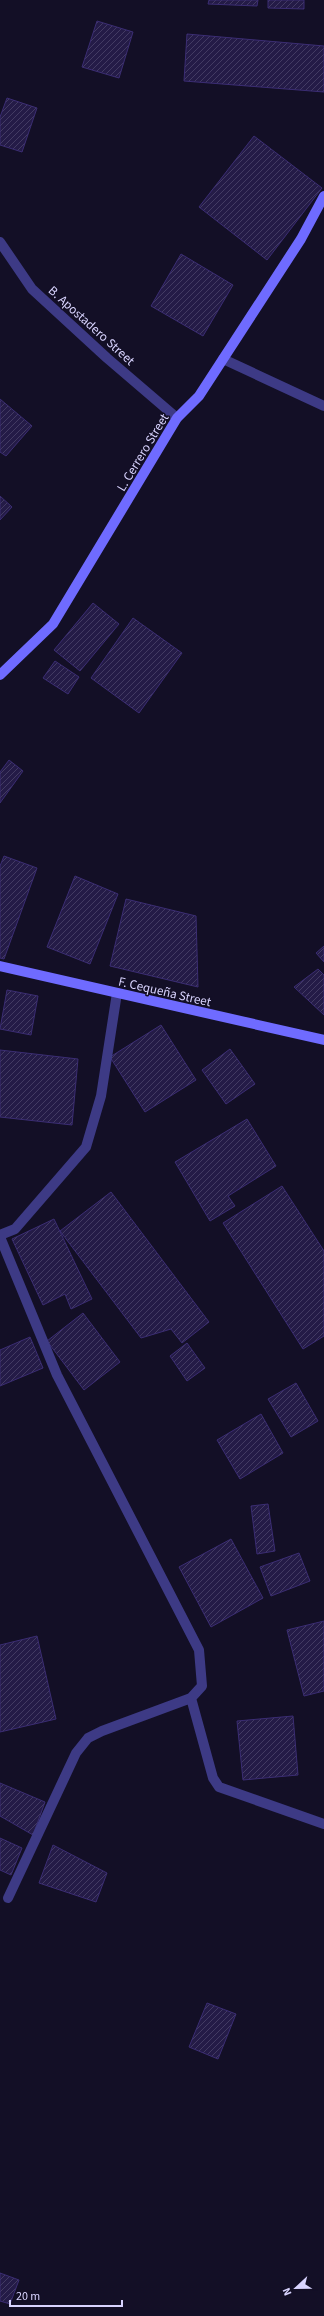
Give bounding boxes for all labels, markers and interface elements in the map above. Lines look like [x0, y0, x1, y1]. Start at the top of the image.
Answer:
street label: B. Apostadero Street [44, 282, 139, 370]
street label: L. Cerrero Street [112, 410, 174, 495]
street label: F. Cequeña Street [117, 973, 214, 1012]
north arrow [276, 2268, 316, 2308]
scale bar [10, 2282, 122, 2308]
text: N [279, 2285, 296, 2298]
text: 20 m [16, 2288, 40, 2305]

